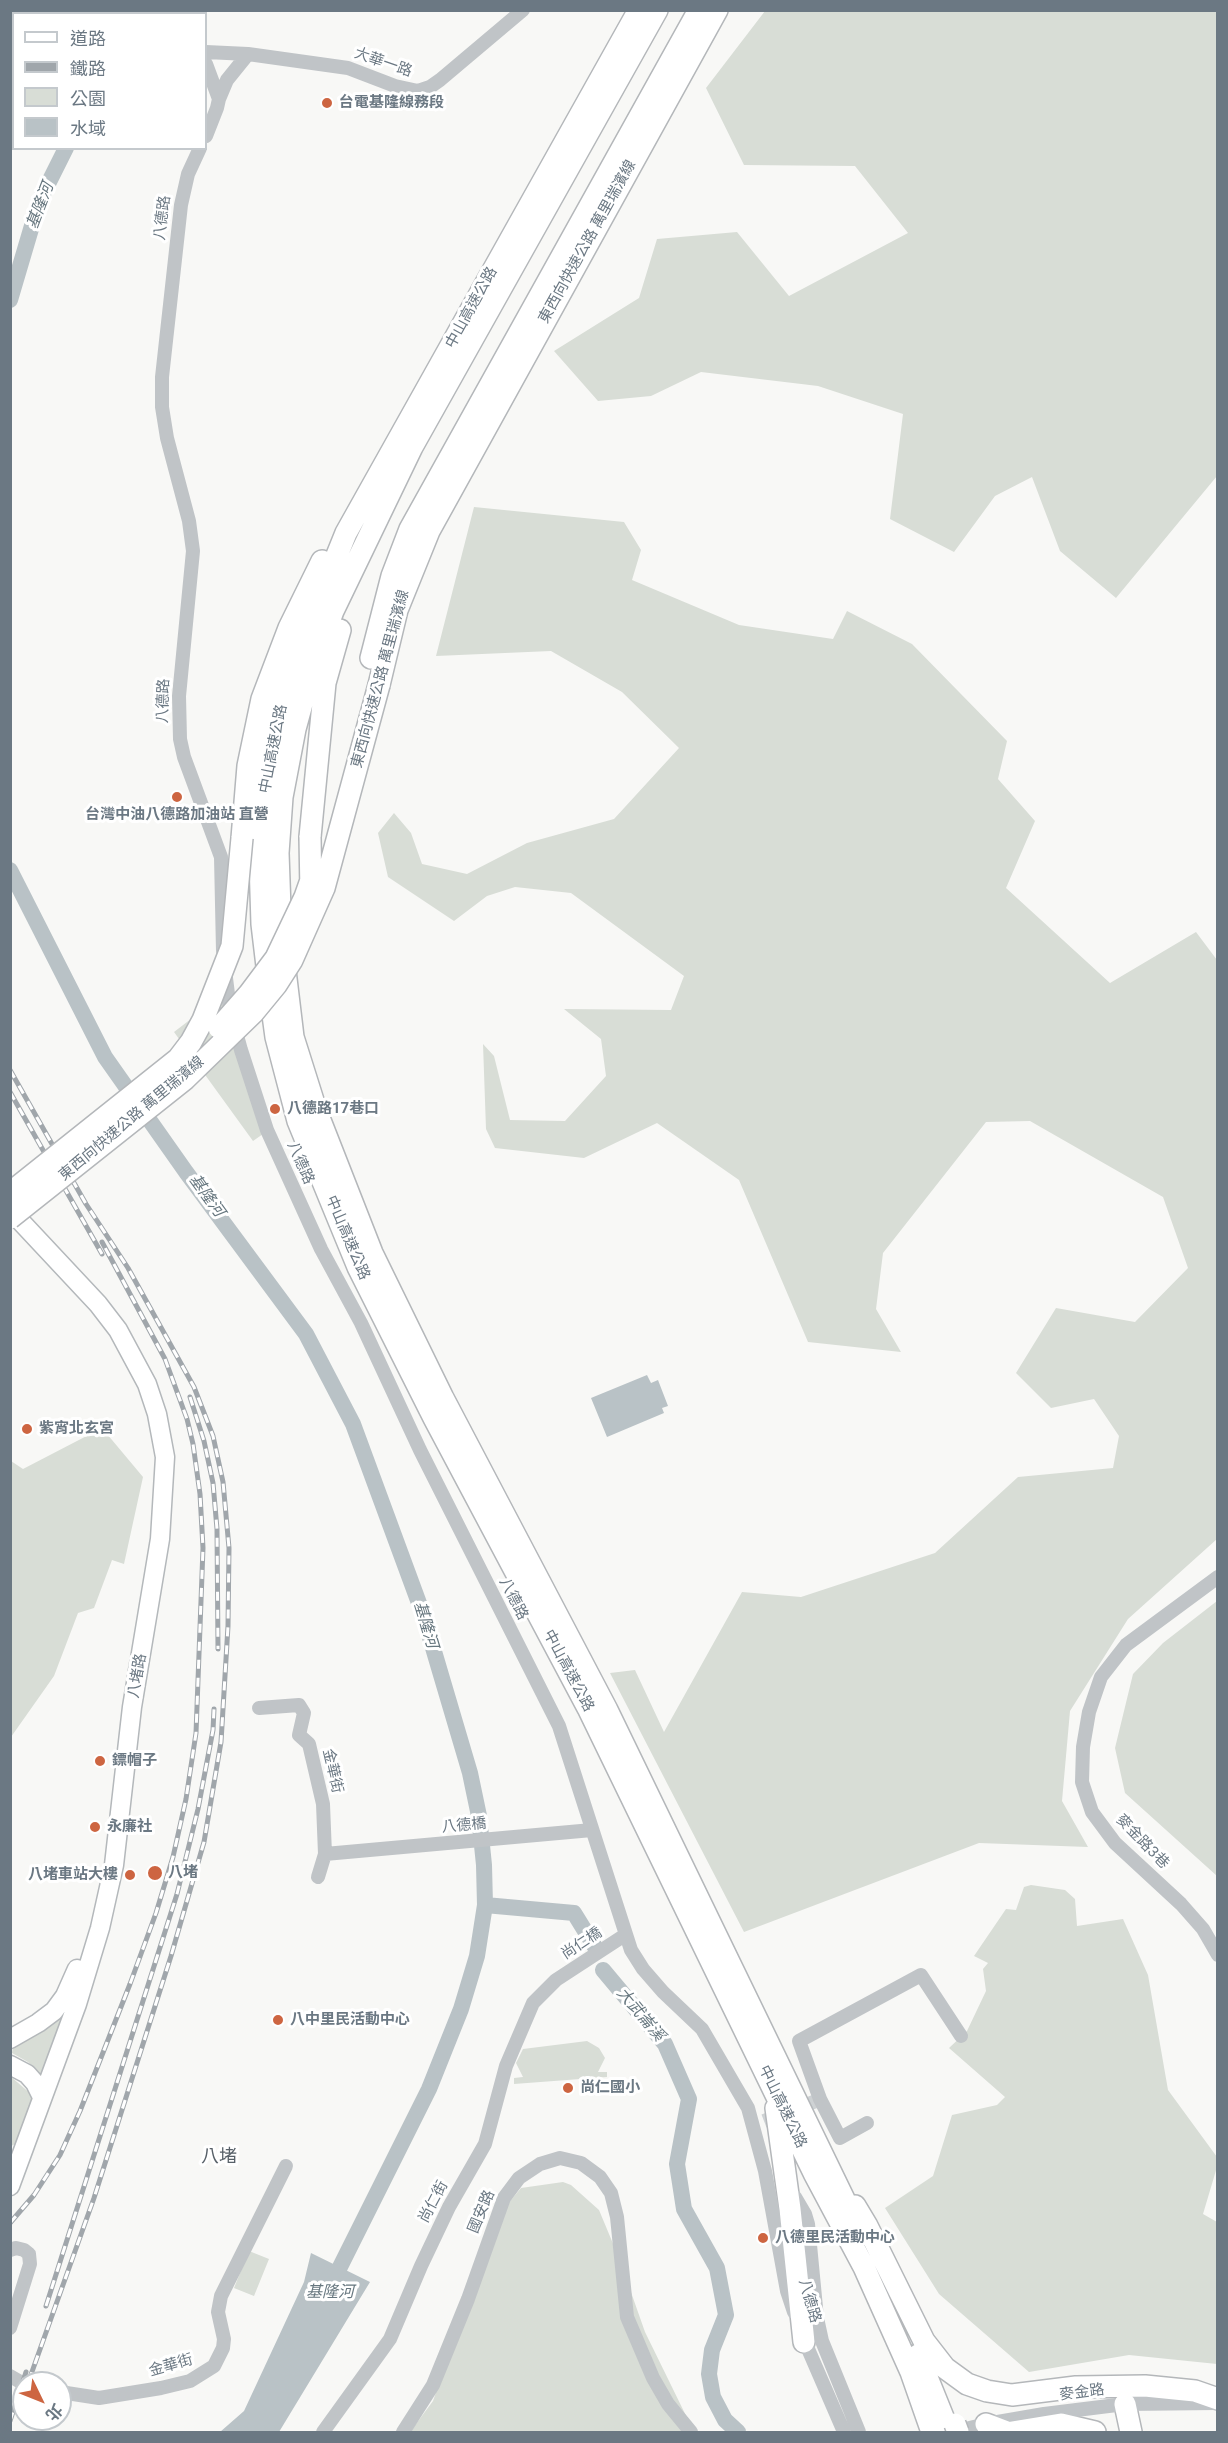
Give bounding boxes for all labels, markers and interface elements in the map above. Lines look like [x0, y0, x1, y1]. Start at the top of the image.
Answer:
legend [12, 12, 207, 150]
text: 道路 [70, 28, 106, 49]
street label: 大華一路 [352, 45, 414, 81]
text: 鐵路 [70, 58, 106, 79]
text: 公園 [70, 88, 106, 109]
place label: 台電基隆線務段 [339, 94, 444, 112]
marker: 台電基隆線務段 [320, 96, 334, 110]
text: 水域 [70, 118, 106, 139]
street label: 東西向快速公路 萬里瑞濱線 [536, 157, 640, 327]
water label: 基隆河 [23, 180, 59, 232]
street label: 八德路 [151, 195, 175, 241]
street label: 中山高速公路 [442, 264, 502, 352]
street label: 東西向快速公路 萬里瑞濱線 [349, 588, 413, 770]
street label: 八德路 [154, 678, 174, 724]
street label: 中山高速公路 [257, 703, 291, 795]
marker: 台灣中油八德路加油站 直營 [170, 790, 184, 804]
place label: 台灣中油八德路加油站 直營 [85, 806, 269, 824]
street label: 東西向快速公路 萬里瑞濱線 [56, 1053, 208, 1185]
place label: 八德路17巷口 [287, 1100, 379, 1118]
marker: 八德路17巷口 [268, 1102, 282, 1116]
street label: 八德路 [283, 1139, 317, 1187]
water label: 基隆河 [184, 1171, 228, 1221]
street label: 中山高速公路 [321, 1193, 373, 1283]
place label: 紫宵北玄宮 [39, 1420, 114, 1438]
marker: 紫宵北玄宮 [20, 1422, 34, 1436]
street label: 八德路 [495, 1575, 531, 1623]
water label: 基隆河 [409, 1599, 441, 1651]
street label: 中山高速公路 [539, 1627, 597, 1715]
street label: 八堵路 [125, 1652, 151, 1700]
street label: 金華街 [318, 1747, 346, 1795]
place label: 鏢帽子 [112, 1752, 157, 1770]
marker: 鏢帽子 [93, 1754, 107, 1768]
street label: 麥金路3巷 [1112, 1811, 1172, 1873]
street label: 八德橋 [441, 1815, 487, 1837]
place label: 永廉社 [107, 1818, 152, 1836]
marker: 永廉社 [88, 1820, 102, 1834]
marker: 八堵 [146, 1864, 164, 1882]
place label: 八堵 [168, 1864, 198, 1882]
place label: 八堵車站大樓 [28, 1866, 118, 1884]
marker: 八堵車站大樓 [123, 1868, 137, 1882]
street label: 尚仁橋 [558, 1924, 606, 1964]
water label: 大武崙溪 [612, 1984, 668, 2046]
place label: 八中里民活動中心 [290, 2011, 410, 2029]
marker: 八中里民活動中心 [271, 2013, 285, 2027]
street label: 中山高速公路 [754, 2063, 810, 2151]
place label: 尚仁國小 [580, 2079, 640, 2097]
marker: 尚仁國小 [561, 2081, 575, 2095]
district label: 八堵 [201, 2146, 237, 2168]
street label: 尚仁街 [415, 2178, 453, 2226]
street label: 國安路 [465, 2188, 499, 2236]
place label: 八德里民活動中心 [775, 2229, 895, 2247]
marker: 八德里民活動中心 [756, 2231, 770, 2245]
street label: 八德路 [794, 2277, 824, 2325]
water label: 基隆河 [306, 2283, 354, 2303]
street label: 金華街 [147, 2351, 195, 2381]
north arrow [12, 2371, 72, 2431]
street label: 麥金路 [1059, 2381, 1105, 2405]
text: 北 [42, 2400, 66, 2425]

